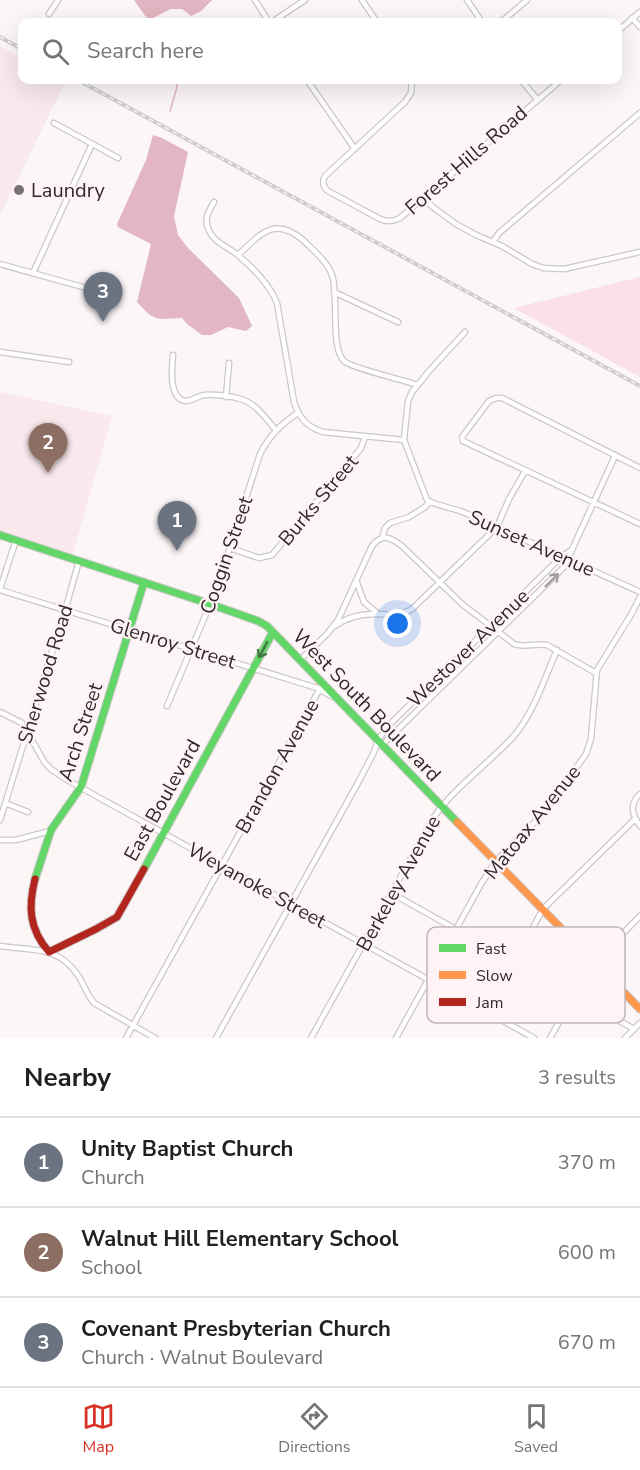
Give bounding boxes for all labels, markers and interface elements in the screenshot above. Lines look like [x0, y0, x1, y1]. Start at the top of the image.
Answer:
search box [18, 18, 622, 84]
icon: search [39, 35, 72, 68]
text: Search here [87, 36, 204, 66]
street label: Forest Hills Road [399, 100, 533, 221]
place label: Laundry [31, 177, 105, 204]
marker: Laundry [12, 183, 26, 197]
pin: 3 [84, 272, 122, 322]
pin: 2 [28, 424, 68, 473]
street label: Burks Street [272, 448, 365, 552]
street label: Coggin Street [194, 492, 260, 618]
pin: 1 [158, 502, 196, 551]
street label: Sunset Avenue [464, 504, 599, 583]
one-way arrow [544, 572, 559, 587]
street label: Westover Avenue [401, 583, 535, 714]
street label: Sherwood Road [11, 601, 79, 747]
your location [383, 609, 412, 638]
street label: Glenroy Street [107, 612, 240, 676]
street label: West South Boulevard [286, 623, 447, 788]
one-way arrow [257, 641, 269, 658]
street label: Arch Street [52, 679, 109, 785]
street label: Brandon Avenue [229, 694, 326, 838]
street label: East Boulevard [118, 735, 207, 866]
street label: Matoax Avenue [478, 759, 587, 885]
street label: Berkeley Avenue [350, 810, 447, 956]
street label: Weyanoke Street [183, 836, 332, 935]
legend [427, 927, 625, 1023]
text: Fast [476, 938, 507, 960]
text: Slow [476, 965, 513, 987]
text: Jam [475, 992, 503, 1014]
text: Nearby [24, 1060, 111, 1095]
text: 3 results [538, 1064, 616, 1091]
text: Unity Baptist Church [81, 1134, 293, 1164]
text: 1 [38, 1149, 50, 1176]
text: 370 m [558, 1149, 616, 1176]
text: Church [81, 1164, 145, 1191]
text: Walnut Hill Elementary School [81, 1224, 399, 1254]
text: 2 [38, 1239, 50, 1266]
text: 600 m [558, 1239, 616, 1266]
text: School [81, 1254, 142, 1281]
text: Covenant Presbyterian Church [81, 1314, 391, 1344]
text: 3 [38, 1329, 50, 1356]
text: 670 m [558, 1329, 616, 1356]
text: Church · Walnut Boulevard [81, 1344, 323, 1371]
tab: Map [82, 1400, 115, 1458]
tab: Directions [278, 1400, 350, 1458]
tab: Saved [514, 1400, 558, 1458]

